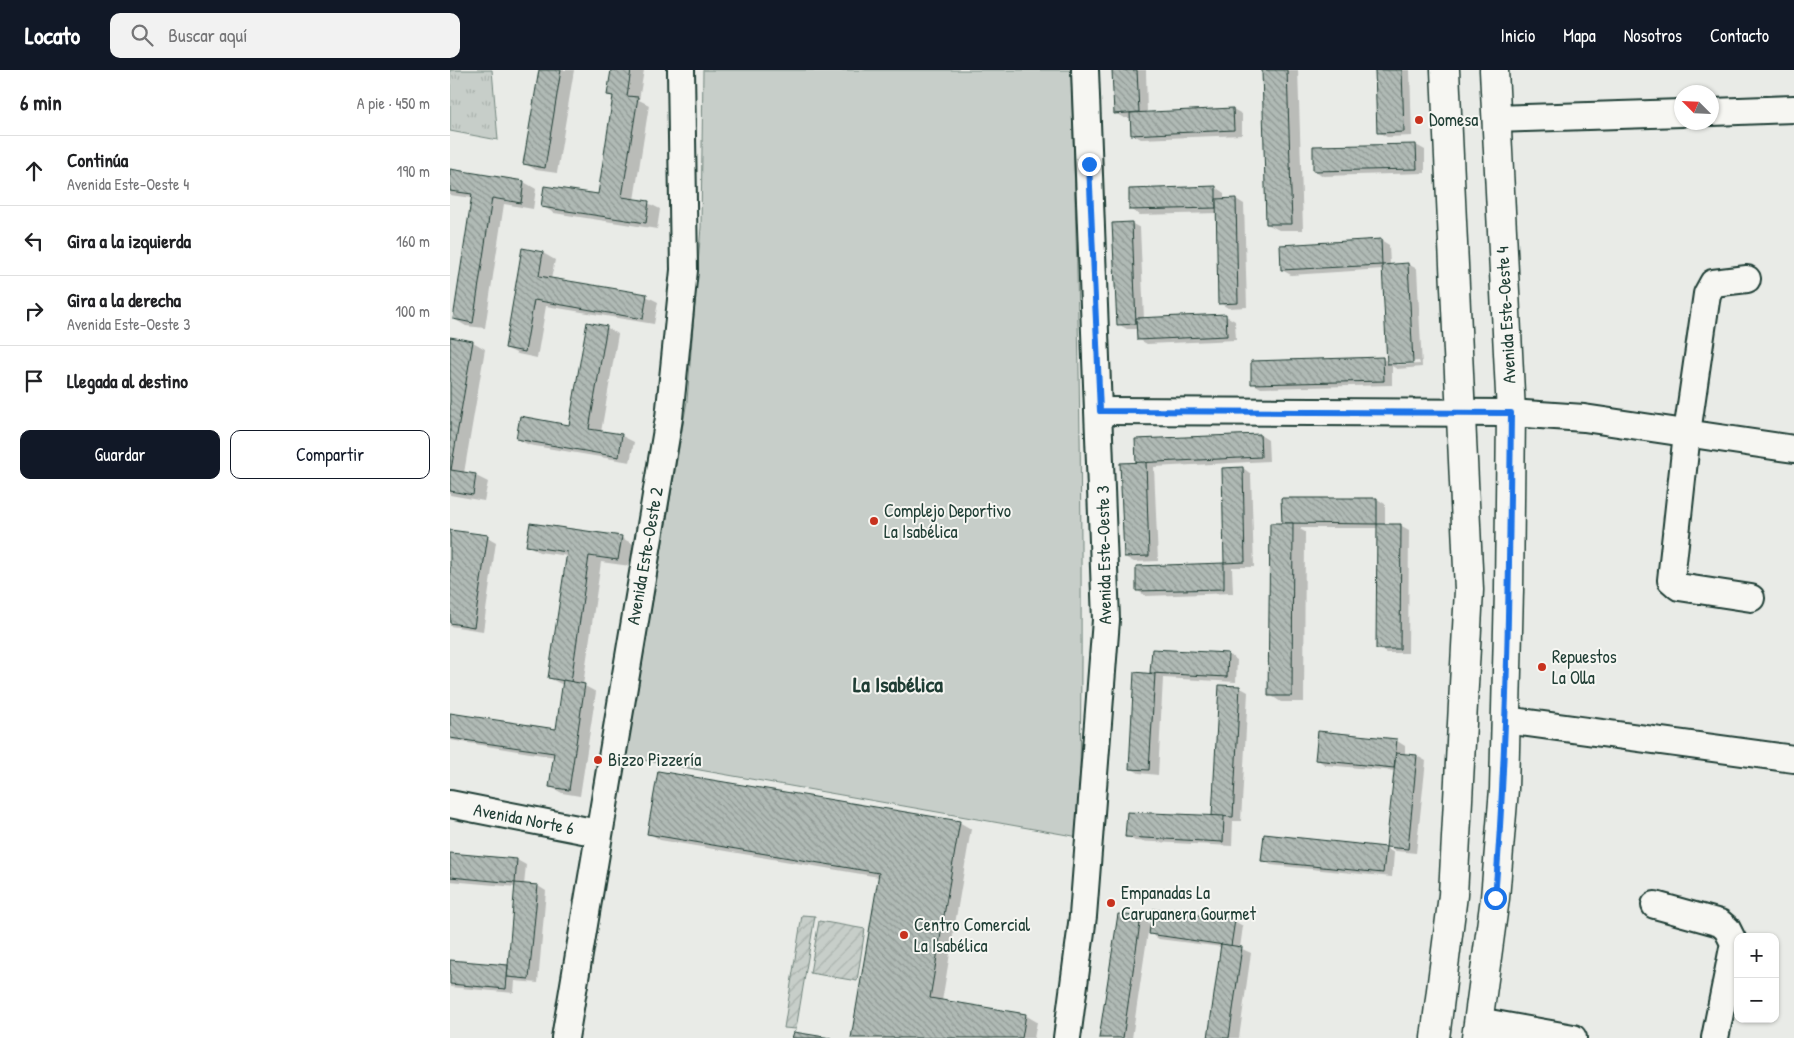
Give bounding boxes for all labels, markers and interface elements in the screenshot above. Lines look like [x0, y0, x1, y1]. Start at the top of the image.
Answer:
search box [110, 13, 460, 58]
text: Locato [25, 19, 80, 51]
icon: search [128, 21, 156, 49]
text: Buscar aquí [168, 22, 247, 48]
text: Inicio [1501, 23, 1535, 48]
text: Mapa [1563, 23, 1596, 48]
text: Nosotros [1624, 23, 1682, 48]
text: Contacto [1710, 23, 1769, 48]
north arrow [1674, 85, 1719, 130]
text: 6 min [20, 88, 62, 117]
text: A pie · 450 m [357, 92, 430, 114]
place label: Domesa [1429, 107, 1478, 132]
marker: Domesa [1413, 114, 1425, 126]
text: Continúa [67, 147, 128, 173]
route end [1078, 153, 1101, 176]
icon: ahead [20, 157, 48, 185]
text: 190 m [397, 160, 430, 182]
text: Avenida Este-Oeste 4 [67, 173, 189, 195]
icon: left [20, 227, 48, 255]
text: Gira a la izquierda [67, 228, 191, 254]
text: 160 m [396, 230, 430, 252]
street label: Avenida Este-Oeste 4 [1489, 246, 1522, 384]
text: Gira a la derecha [67, 287, 181, 313]
icon: right [20, 297, 48, 325]
text: 100 m [395, 300, 430, 322]
text: Avenida Este-Oeste 3 [67, 313, 190, 335]
icon: arrive [20, 367, 48, 395]
text: Llegada al destino [67, 368, 188, 394]
button: Guardar [20, 430, 220, 479]
button: Compartir [230, 430, 430, 479]
street label: Avenida Este-Oeste 2 [620, 485, 669, 627]
street label: Avenida Este-Oeste 3 [1090, 485, 1117, 625]
place label: Complejo Deportivo La Isabélica [884, 498, 1011, 544]
marker: Complejo Deportivo La Isabélica [868, 515, 880, 527]
place label: Repuestos La Olla [1552, 644, 1617, 690]
marker: Repuestos La Olla [1536, 661, 1548, 673]
district label: La Isabélica [853, 669, 943, 699]
place label: Bizzo Pizzería [608, 747, 701, 772]
marker: Bizzo Pizzería [592, 754, 604, 766]
street label: Avenida Norte 6 [472, 797, 577, 841]
place label: Empanadas La Carupanera Gourmet [1121, 880, 1257, 926]
route start [1484, 887, 1507, 910]
marker: Empanadas La Carupanera Gourmet [1105, 897, 1117, 909]
place label: Centro Comercial La Isabélica [914, 912, 1030, 958]
marker: Centro Comercial La Isabélica [898, 929, 910, 941]
map controls [1734, 933, 1779, 1023]
button: + [1734, 933, 1779, 978]
button: − [1734, 978, 1779, 1023]

